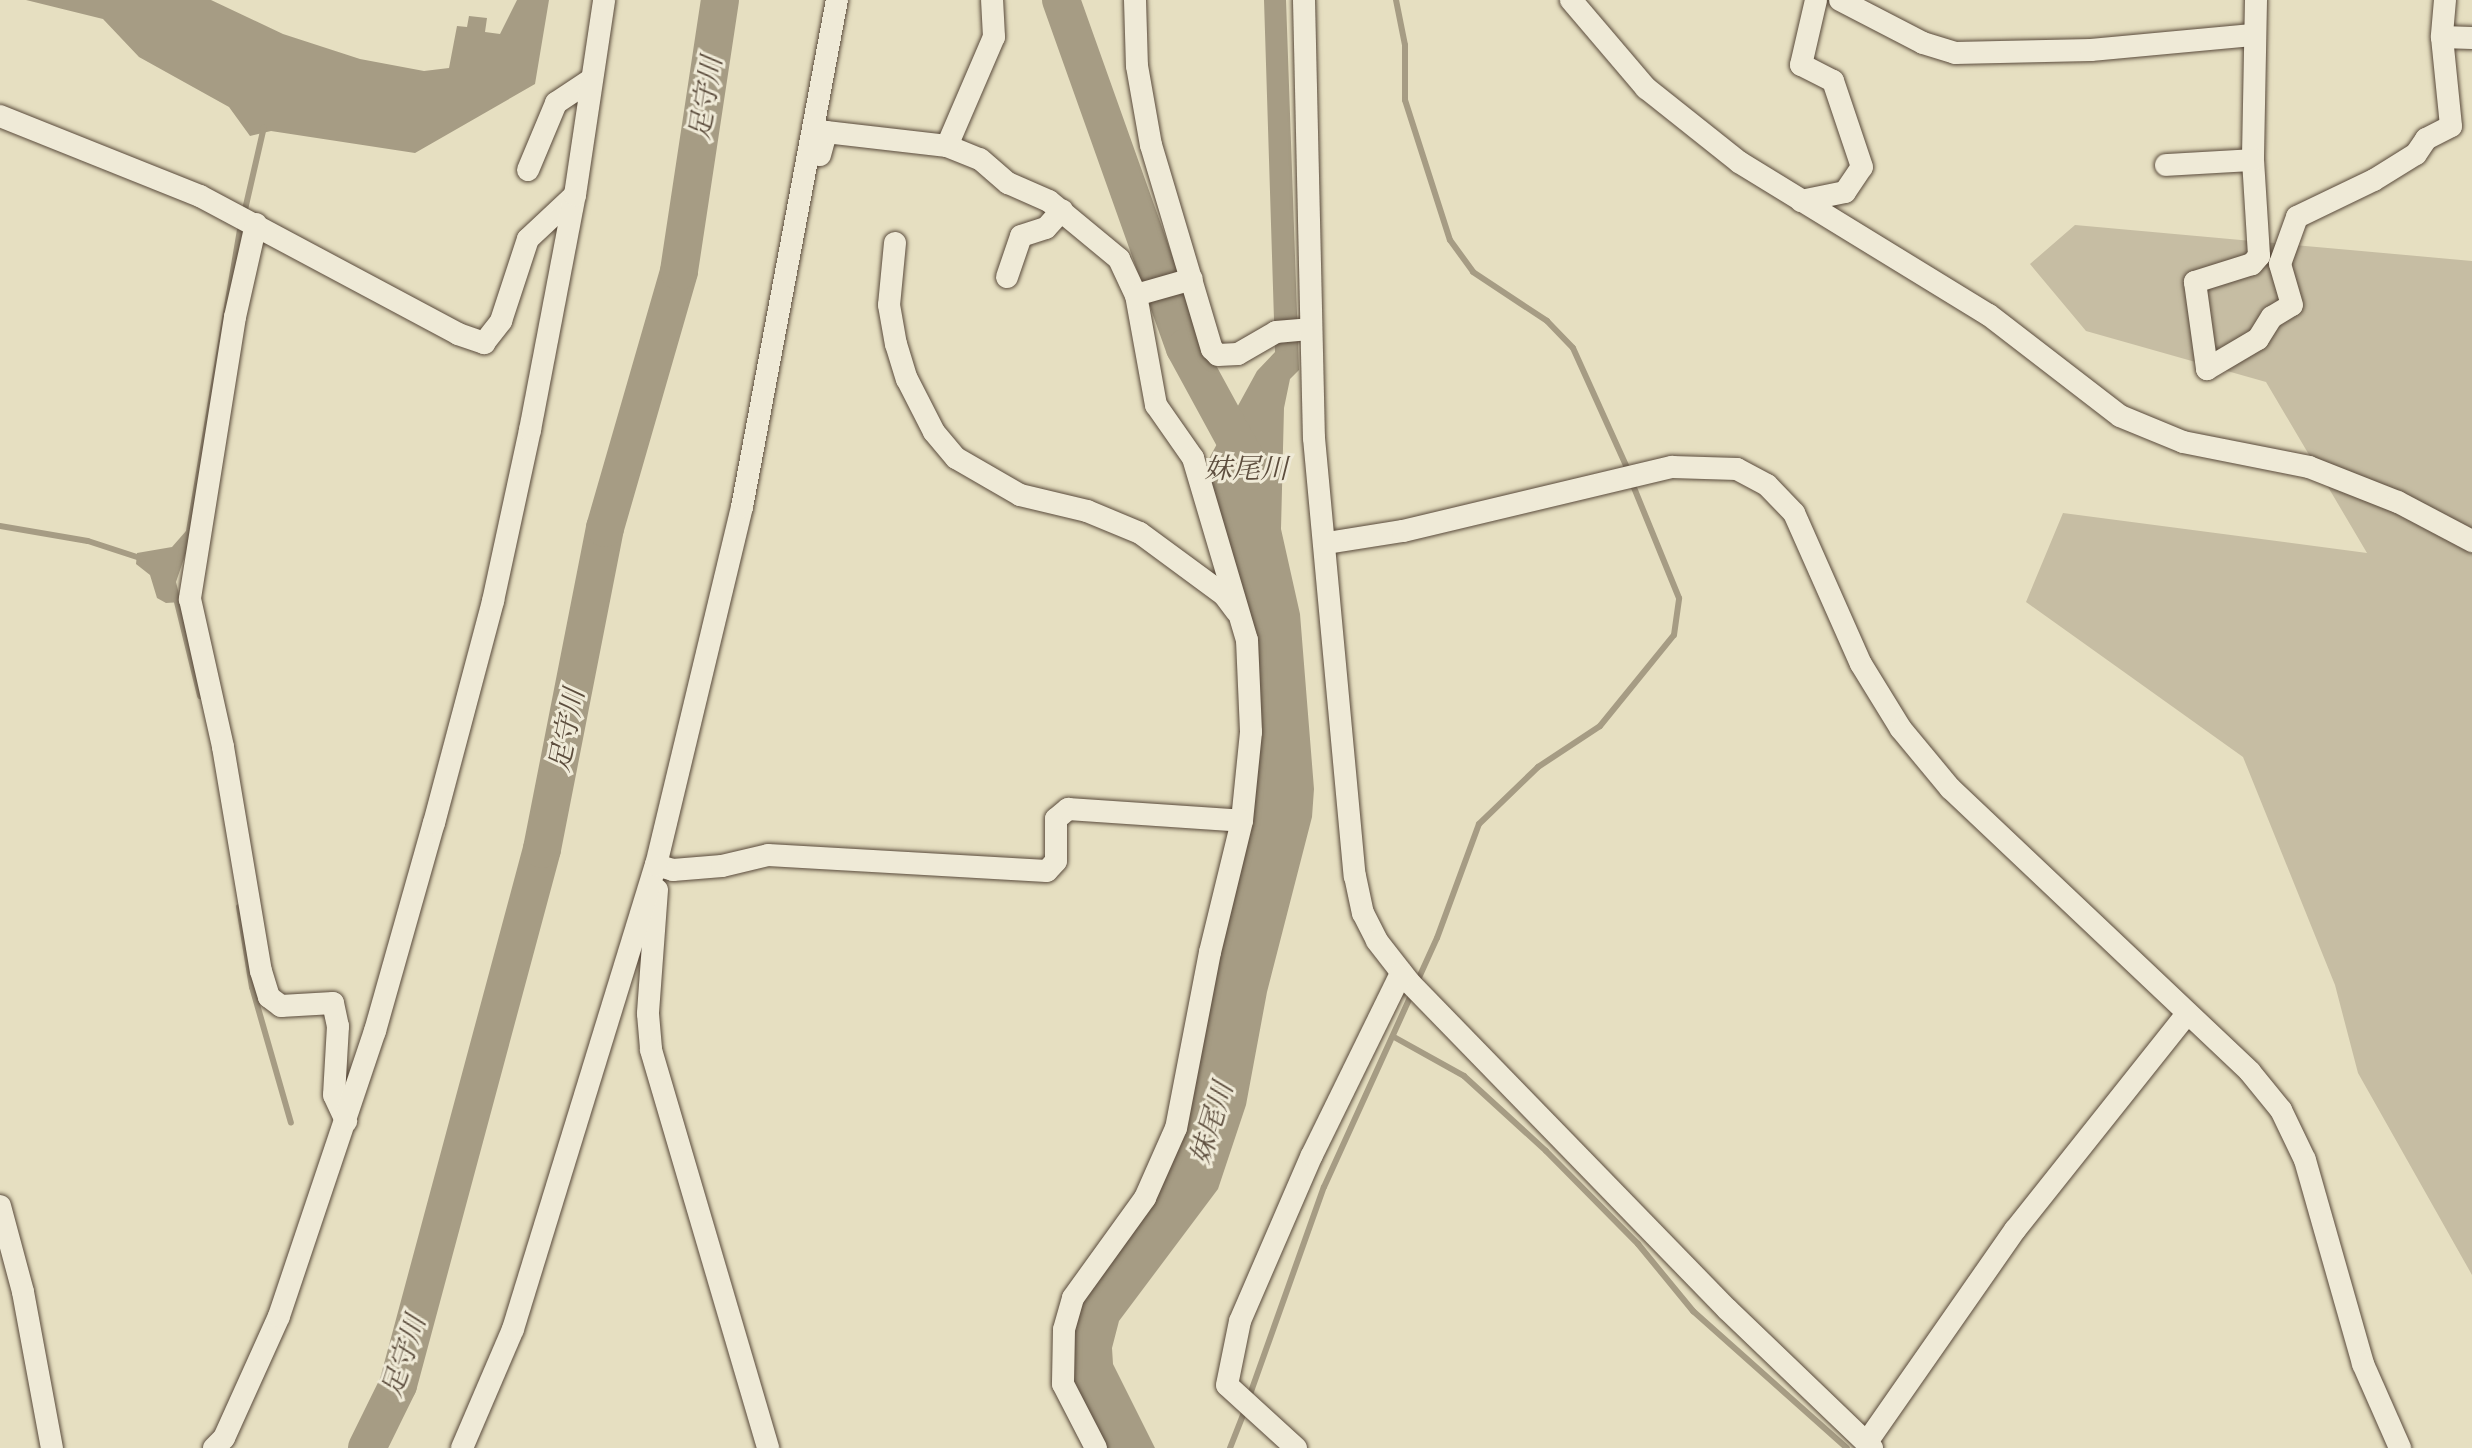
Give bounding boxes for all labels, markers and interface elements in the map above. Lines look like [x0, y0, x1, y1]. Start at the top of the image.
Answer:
water label: 足守川 [682, 54, 728, 142]
water label: 妹尾川 [1204, 451, 1288, 485]
water label: 足守川 [541, 686, 591, 774]
water label: 妹尾川 [1183, 1078, 1239, 1168]
water label: 足守川 [374, 1311, 432, 1401]

